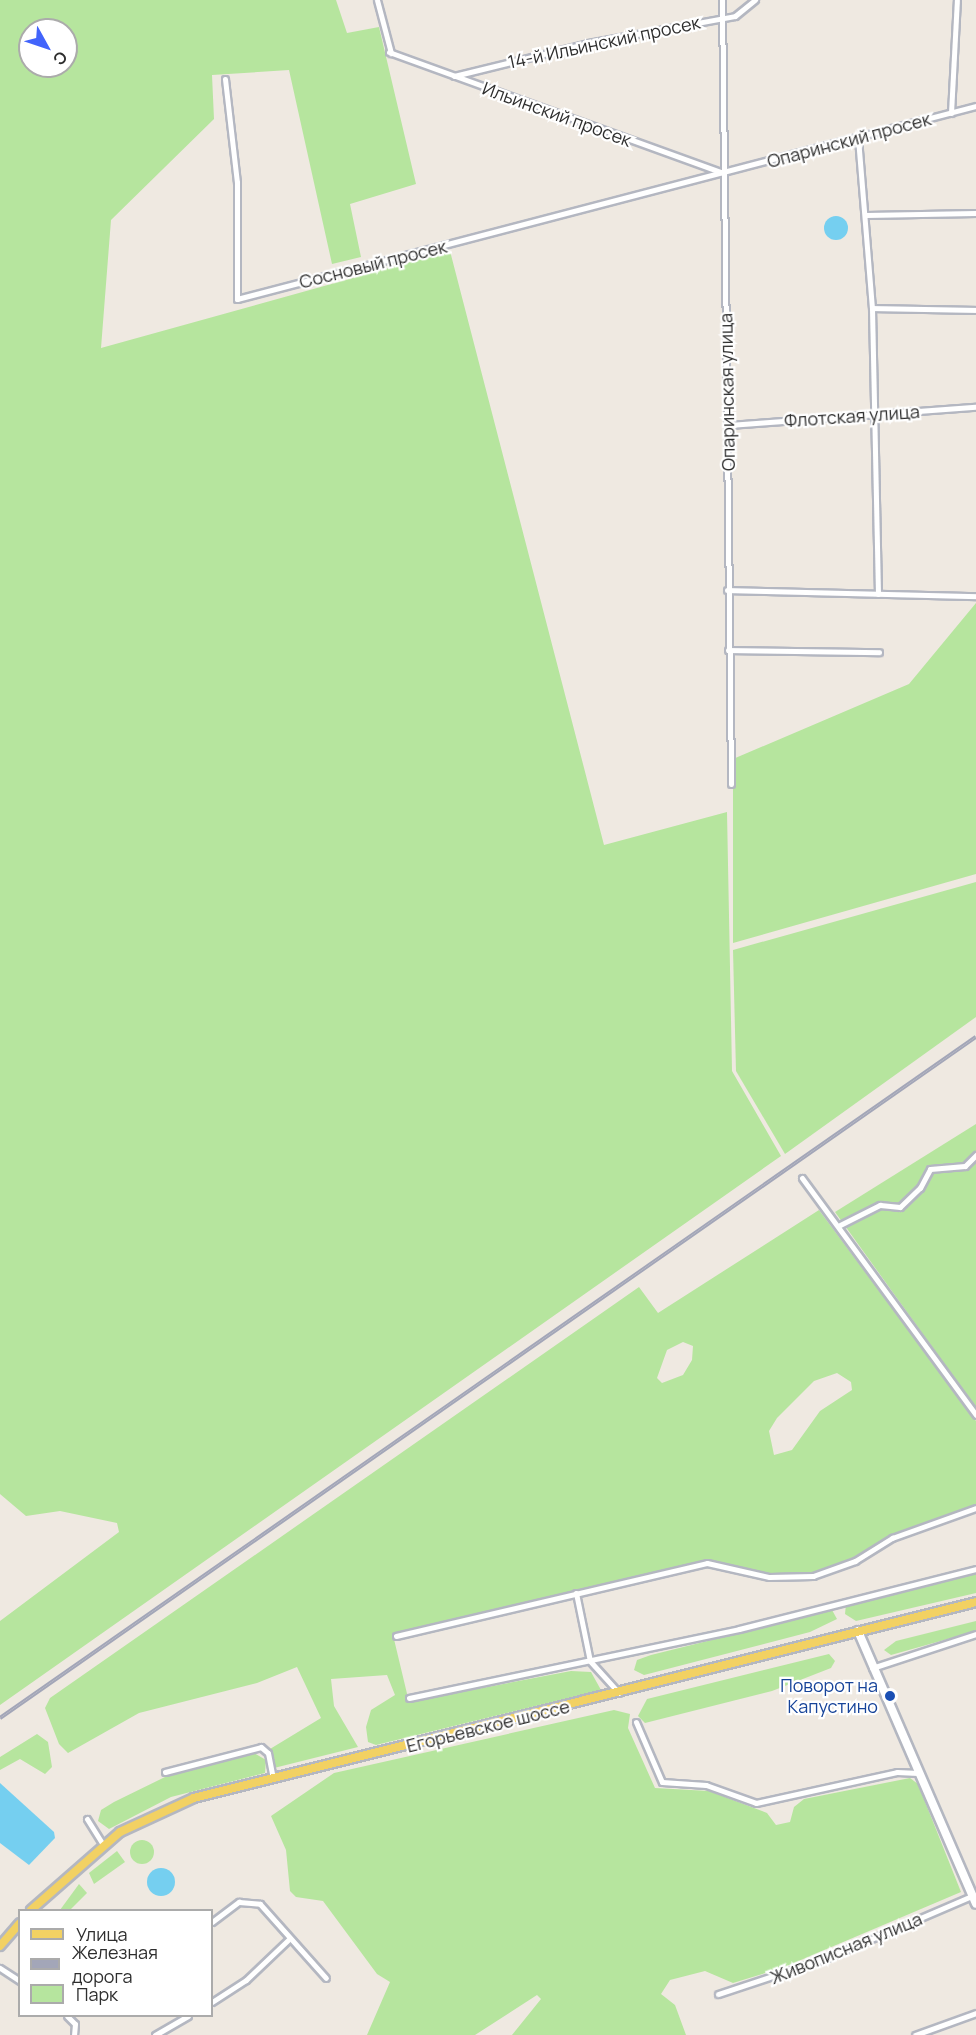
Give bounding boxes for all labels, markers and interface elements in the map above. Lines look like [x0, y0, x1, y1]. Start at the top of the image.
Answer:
street label: 14-й Ильинский просек [506, 11, 702, 73]
north arrow [18, 18, 78, 78]
text: С [48, 47, 72, 70]
street label: Ильинский просек [480, 77, 634, 151]
street label: Опаринский просек [765, 108, 933, 172]
street label: Сосновый просек [297, 235, 449, 293]
street label: Опаринская улица [715, 313, 739, 471]
street label: Флотская улица [784, 400, 920, 432]
place label: Поворот на Капустино [780, 1675, 878, 1718]
marker: Поворот на Капустино [883, 1689, 897, 1703]
street label: Егорьевское шоссе [404, 1695, 572, 1757]
street label: Живописная улица [767, 1908, 925, 1988]
legend [18, 1909, 213, 2017]
text: Улица [76, 1922, 128, 1946]
text: Железная дорога [72, 1940, 158, 1988]
text: Парк [76, 1982, 118, 2006]

